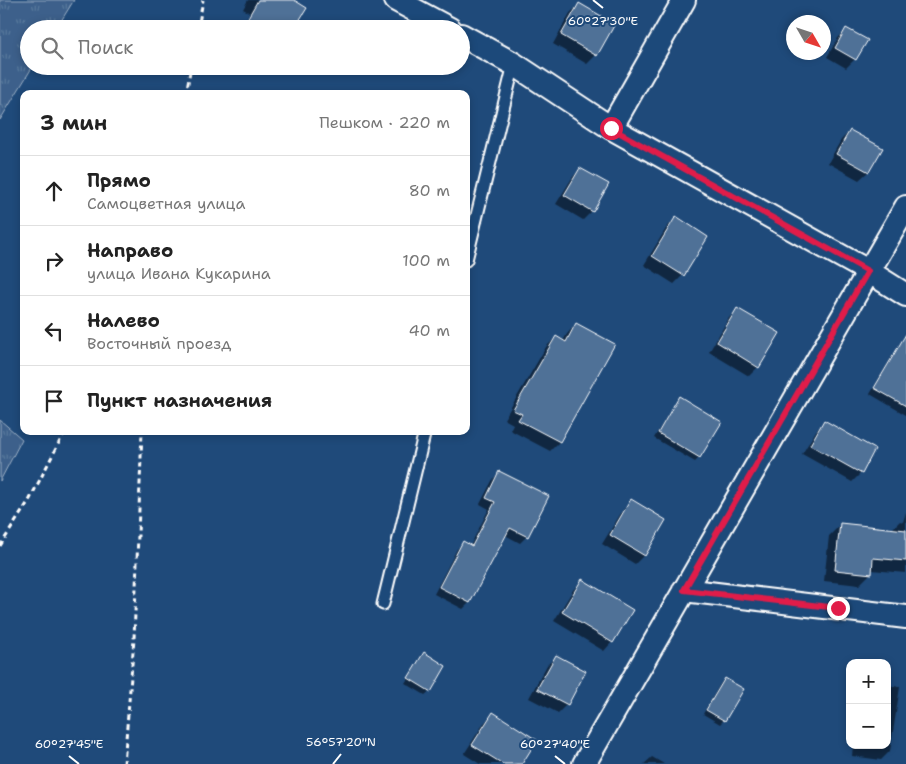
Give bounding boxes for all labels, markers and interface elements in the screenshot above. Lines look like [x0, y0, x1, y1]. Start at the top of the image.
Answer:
text: 60°27'30"E [568, 13, 638, 29]
north arrow [786, 15, 831, 60]
search box [20, 20, 470, 75]
icon: search [38, 34, 66, 62]
text: Поиск [78, 35, 133, 60]
text: 3 мин [40, 109, 107, 137]
text: Пешком · 220 m [319, 112, 450, 133]
route start [600, 117, 623, 140]
text: Прямо [87, 168, 151, 193]
icon: ahead [40, 177, 68, 205]
text: 80 m [409, 180, 450, 201]
text: Самоцветная улица [87, 193, 245, 214]
text: Направо [87, 238, 173, 263]
icon: right [40, 247, 68, 275]
text: 100 m [402, 250, 450, 271]
text: улица Ивана Кукарина [87, 263, 271, 284]
text: Налево [87, 308, 160, 333]
icon: left [40, 317, 68, 345]
text: 40 m [408, 320, 450, 341]
text: Восточный проезд [87, 333, 231, 354]
icon: arrive [40, 387, 68, 415]
text: Пункт назначения [87, 388, 272, 413]
route end [827, 597, 850, 620]
map controls [846, 659, 891, 749]
button: + [846, 659, 891, 704]
button: − [846, 704, 891, 749]
text: 56°57'20"N [306, 734, 376, 750]
text: 60°27'45"E [35, 736, 103, 752]
text: 60°27'40"E [520, 736, 590, 752]

